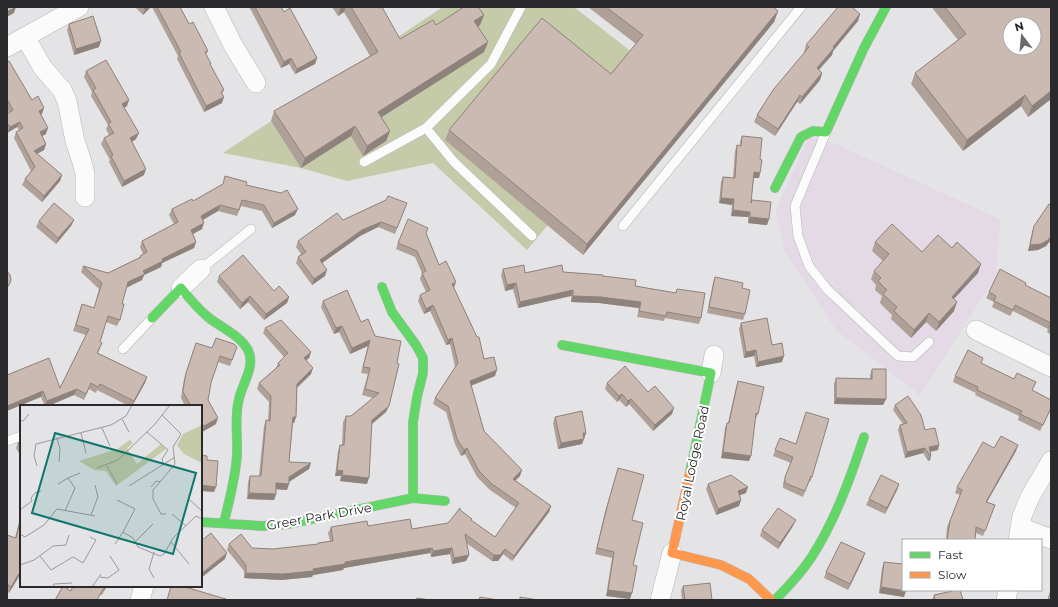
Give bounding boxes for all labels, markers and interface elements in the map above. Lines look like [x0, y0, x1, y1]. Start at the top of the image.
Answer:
north arrow [1002, 16, 1042, 56]
text: N [1013, 18, 1025, 34]
street label: Royal Lodge Road [672, 404, 712, 522]
inset map [20, 405, 202, 587]
street label: Greer Park Drive [265, 499, 373, 533]
legend [902, 539, 1042, 591]
text: Fast [938, 547, 963, 562]
text: Slow [938, 567, 967, 582]

